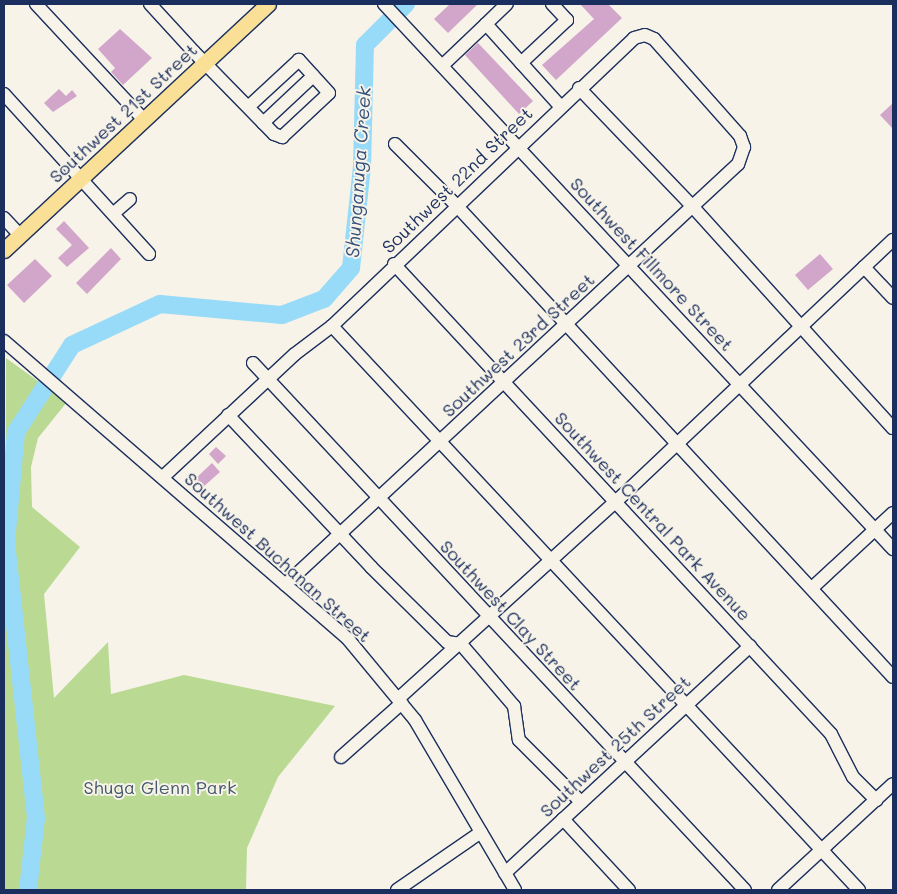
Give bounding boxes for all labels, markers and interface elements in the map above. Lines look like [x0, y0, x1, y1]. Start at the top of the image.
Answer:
street label: Southwest 21st Street [45, 39, 201, 187]
water label: Shunganuga Creek [341, 86, 375, 258]
street label: Southwest 22nd Street [377, 103, 537, 257]
street label: Southwest Fillmore Street [566, 173, 738, 355]
street label: Southwest 23rd Street [437, 269, 599, 421]
street label: Southwest Central Park Avenue [550, 407, 756, 625]
street label: Southwest Buchanan Street [180, 468, 376, 646]
street label: Southwest Clay Street [436, 535, 586, 695]
street label: Southwest 25th Street [535, 671, 695, 821]
park label: Shuga Glenn Park [83, 776, 237, 798]

